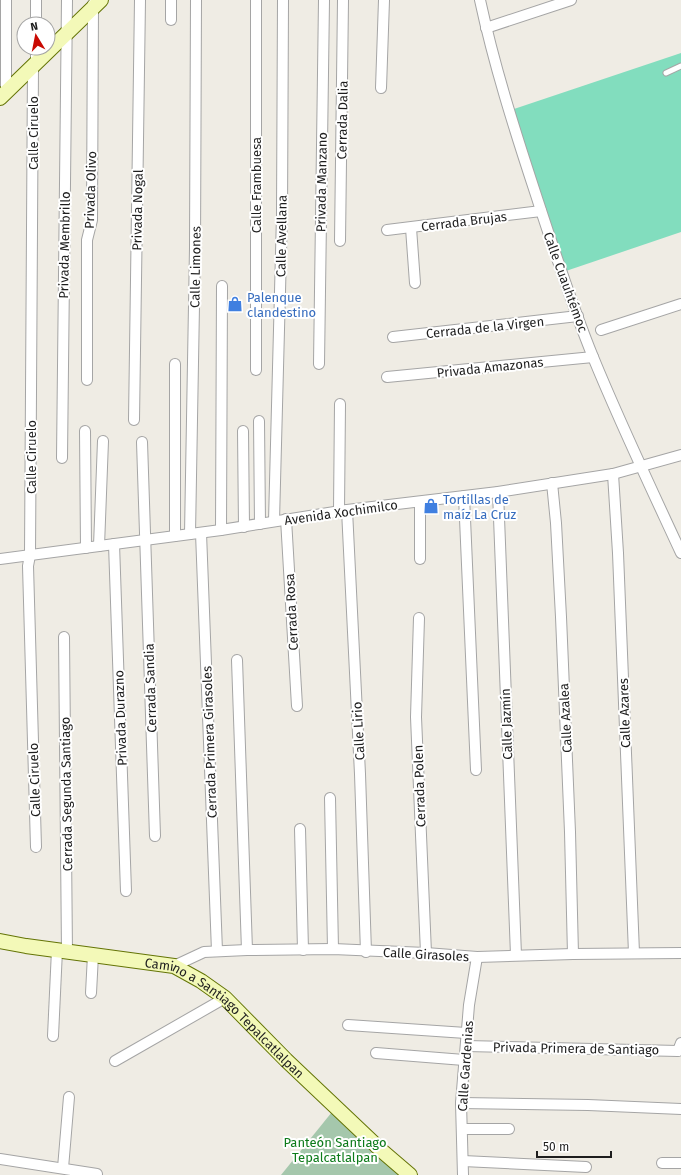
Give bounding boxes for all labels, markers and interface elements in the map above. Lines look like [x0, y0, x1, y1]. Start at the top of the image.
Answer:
north arrow [16, 16, 56, 56]
text: N [30, 20, 39, 34]
street label: Cerrada Dalia [334, 80, 351, 160]
street label: Calle Ciruelo [26, 96, 41, 170]
street label: Privada Manzano [313, 132, 330, 232]
street label: Calle Frambuesa [249, 137, 264, 233]
street label: Privada Olivo [82, 151, 99, 229]
street label: Privada Nogal [129, 169, 146, 251]
street label: Privada Membrillo [56, 191, 73, 299]
street label: Calle Avellana [273, 195, 290, 277]
street label: Cerrada Brujas [420, 209, 508, 234]
street label: Calle Limones [187, 226, 204, 308]
street label: Calle Cuauhtémoc [540, 230, 591, 334]
place label: Palenque clandestino [247, 290, 316, 320]
shop icon: Palenque clandestino [226, 295, 244, 313]
street label: Cerrada de la Virgen [425, 314, 545, 341]
street label: Privada Amazonas [436, 354, 544, 381]
street label: Calle Ciruelo [24, 420, 39, 494]
place label: Tortillas de maíz La Cruz [443, 492, 517, 522]
street label: Avenida Xochimilco [283, 497, 399, 528]
shop icon: Tortillas de maíz La Cruz [422, 497, 440, 515]
street label: Cerrada Rosa [282, 573, 301, 651]
street label: Cerrada Sandia [141, 643, 160, 733]
street label: Cerrada Primera Girasoles [199, 666, 220, 818]
street label: Privada Durazno [111, 670, 130, 766]
street label: Calle Azares [616, 678, 633, 748]
street label: Calle Azalea [556, 683, 575, 753]
street label: Calle Jazmín [498, 688, 515, 760]
street label: Calle Lirio [349, 701, 368, 761]
street label: Cerrada Segunda Santiago [58, 717, 75, 871]
street label: Calle Ciruelo [26, 743, 43, 817]
street label: Cerrada Polen [411, 745, 428, 827]
street label: Calle Girasoles [383, 945, 469, 964]
street label: Camino a Santiago Tepalcatlalpan [144, 955, 307, 1081]
street label: Calle Gardenias [455, 1020, 476, 1112]
street label: Privada Primera de Santiago [493, 1040, 659, 1057]
scale bar [537, 1133, 611, 1159]
park label: Panteón Santiago Tepalcatlalpan [284, 1135, 387, 1165]
text: 50 m [543, 1140, 569, 1154]

